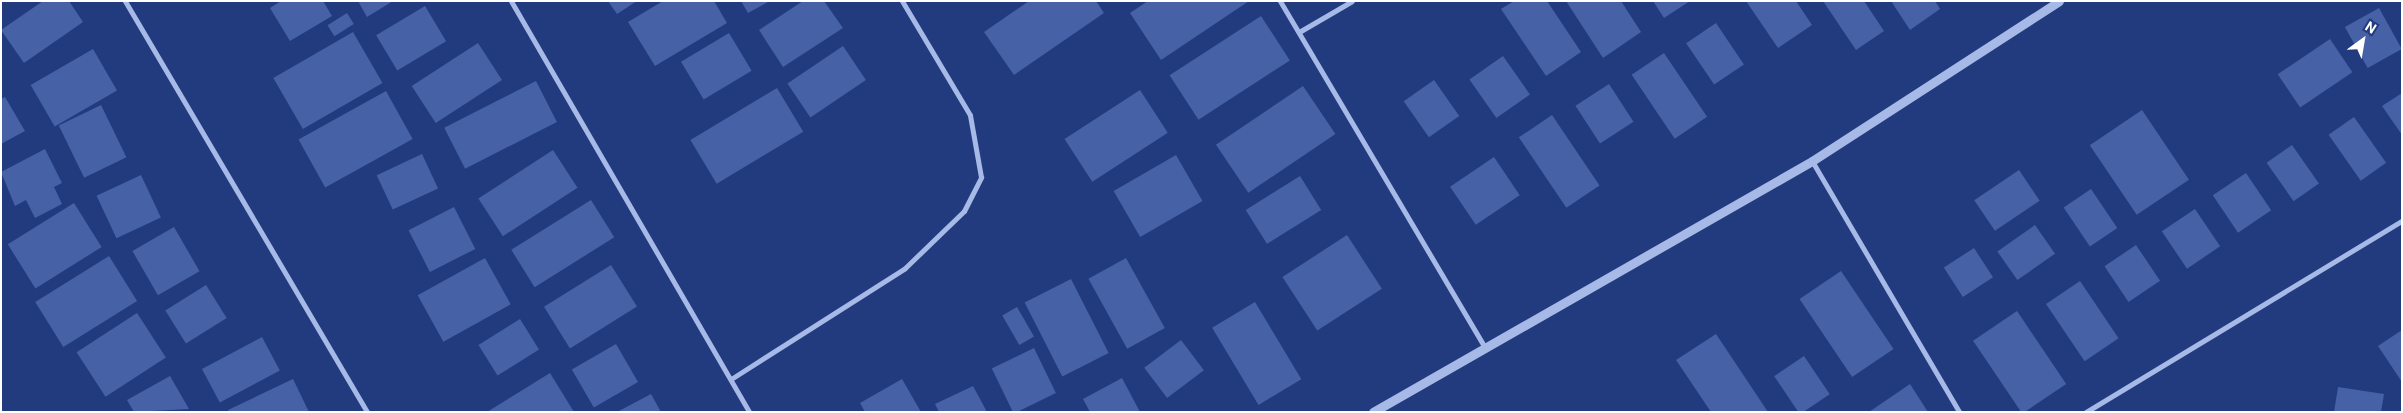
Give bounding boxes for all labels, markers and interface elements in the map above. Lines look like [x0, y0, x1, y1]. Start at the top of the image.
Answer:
north arrow [2338, 15, 2388, 65]
text: N [2363, 18, 2379, 37]

